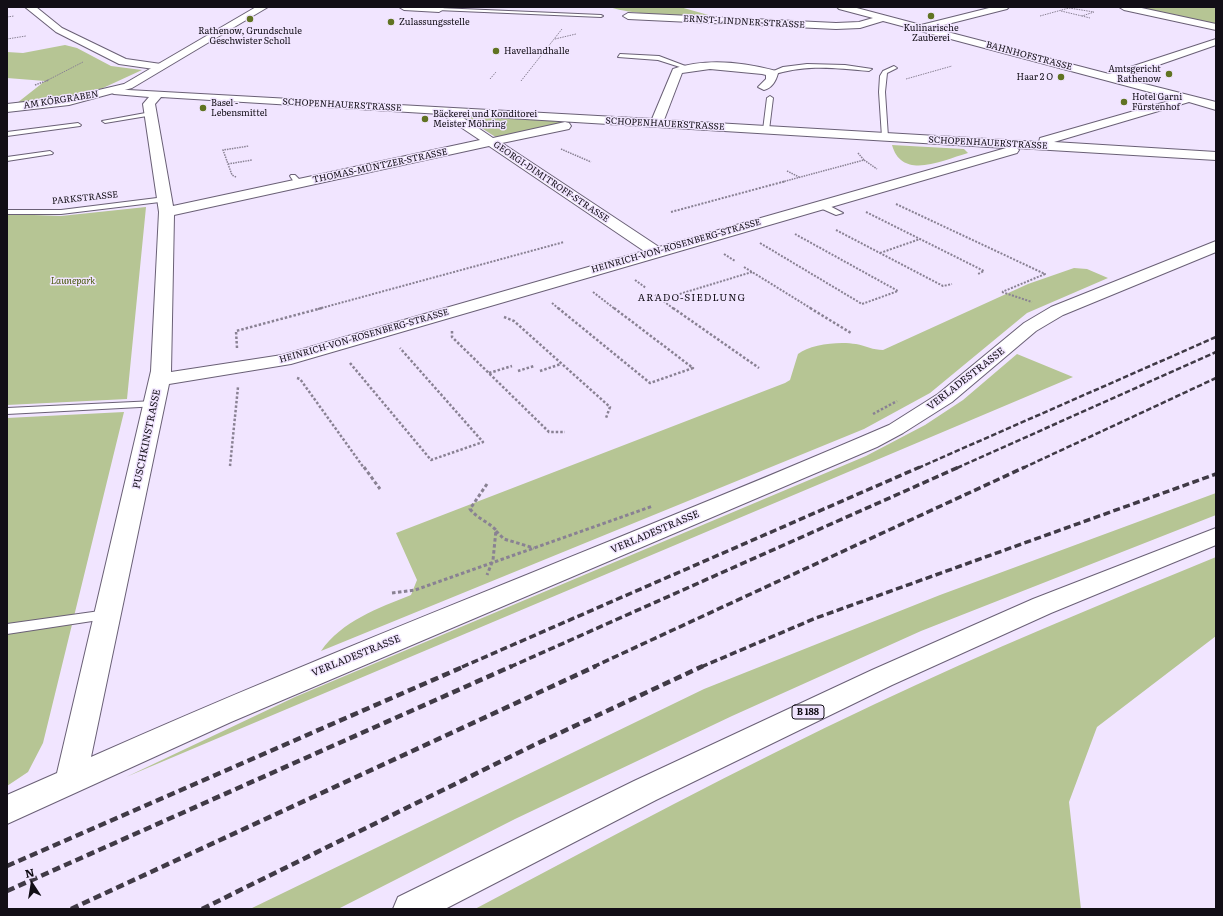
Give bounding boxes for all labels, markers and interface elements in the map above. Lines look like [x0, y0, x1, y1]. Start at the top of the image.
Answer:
marker: Kulinarische Zauberei [926, 11, 936, 21]
street label: ERNST-LINDNER-STRASSE [683, 13, 805, 31]
marker: Rathenow, Grundschule Geschwister Scholl [245, 14, 255, 24]
marker: Zulassungsstelle [386, 17, 396, 27]
place label: Zulassungsstelle [399, 17, 470, 27]
place label: Kulinarische Zauberei [903, 23, 959, 44]
place label: Rathenow, Grundschule Geschwister Scholl [198, 26, 302, 47]
street label: BAHNHOFSTRASSE [985, 39, 1073, 73]
marker: Havellandhalle [491, 46, 501, 56]
place label: Havellandhalle [504, 46, 569, 56]
place label: Amtsgericht Rathenow [1108, 64, 1161, 85]
marker: Amtsgericht Rathenow [1164, 69, 1174, 79]
place label: Haar 2 O [1017, 72, 1053, 82]
marker: Haar 2 O [1056, 72, 1066, 82]
street label: AM KÖRGRABEN [23, 89, 99, 111]
place label: Hotel Garni Fürstenhof [1132, 92, 1182, 113]
street label: SCHOPENHAUERSTRASSE [282, 96, 402, 114]
marker: Hotel Garni Fürstenhof [1119, 97, 1129, 107]
place label: Basel - Lebensmittel [211, 98, 267, 119]
marker: Basel - Lebensmittel [198, 103, 208, 113]
place label: Bäckerei und Konditorei Meister Möhring [433, 109, 537, 130]
marker: Bäckerei und Konditorei Meister Möhring [420, 114, 430, 124]
street label: SCHOPENHAUERSTRASSE [605, 115, 725, 133]
street label: SCHOPENHAUERSTRASSE [928, 134, 1048, 152]
street label: GEORGI-DIMITROFF-STRASSE [491, 139, 611, 225]
street label: THOMAS-MÜNTZER-STRASSE [312, 146, 448, 186]
street label: PARKSTRASSE [51, 189, 119, 207]
street label: HEINRICH-VON-ROSENBERG-STRASSE [590, 217, 762, 275]
park label: Launepark [51, 276, 95, 286]
district label: ARADO-SIEDLUNG [638, 292, 746, 304]
street label: HEINRICH-VON-ROSENBERG-STRASSE [278, 307, 450, 365]
street label: VERLADESTRASSE [925, 345, 1007, 413]
street label: PUSCHKINSTRASSE [131, 388, 163, 490]
street label: VERLADESTRASSE [609, 508, 701, 556]
street label: VERLADESTRASSE [310, 633, 402, 679]
road number: B 188 [792, 705, 824, 719]
text: N [23, 863, 36, 881]
north arrow [12, 864, 52, 904]

